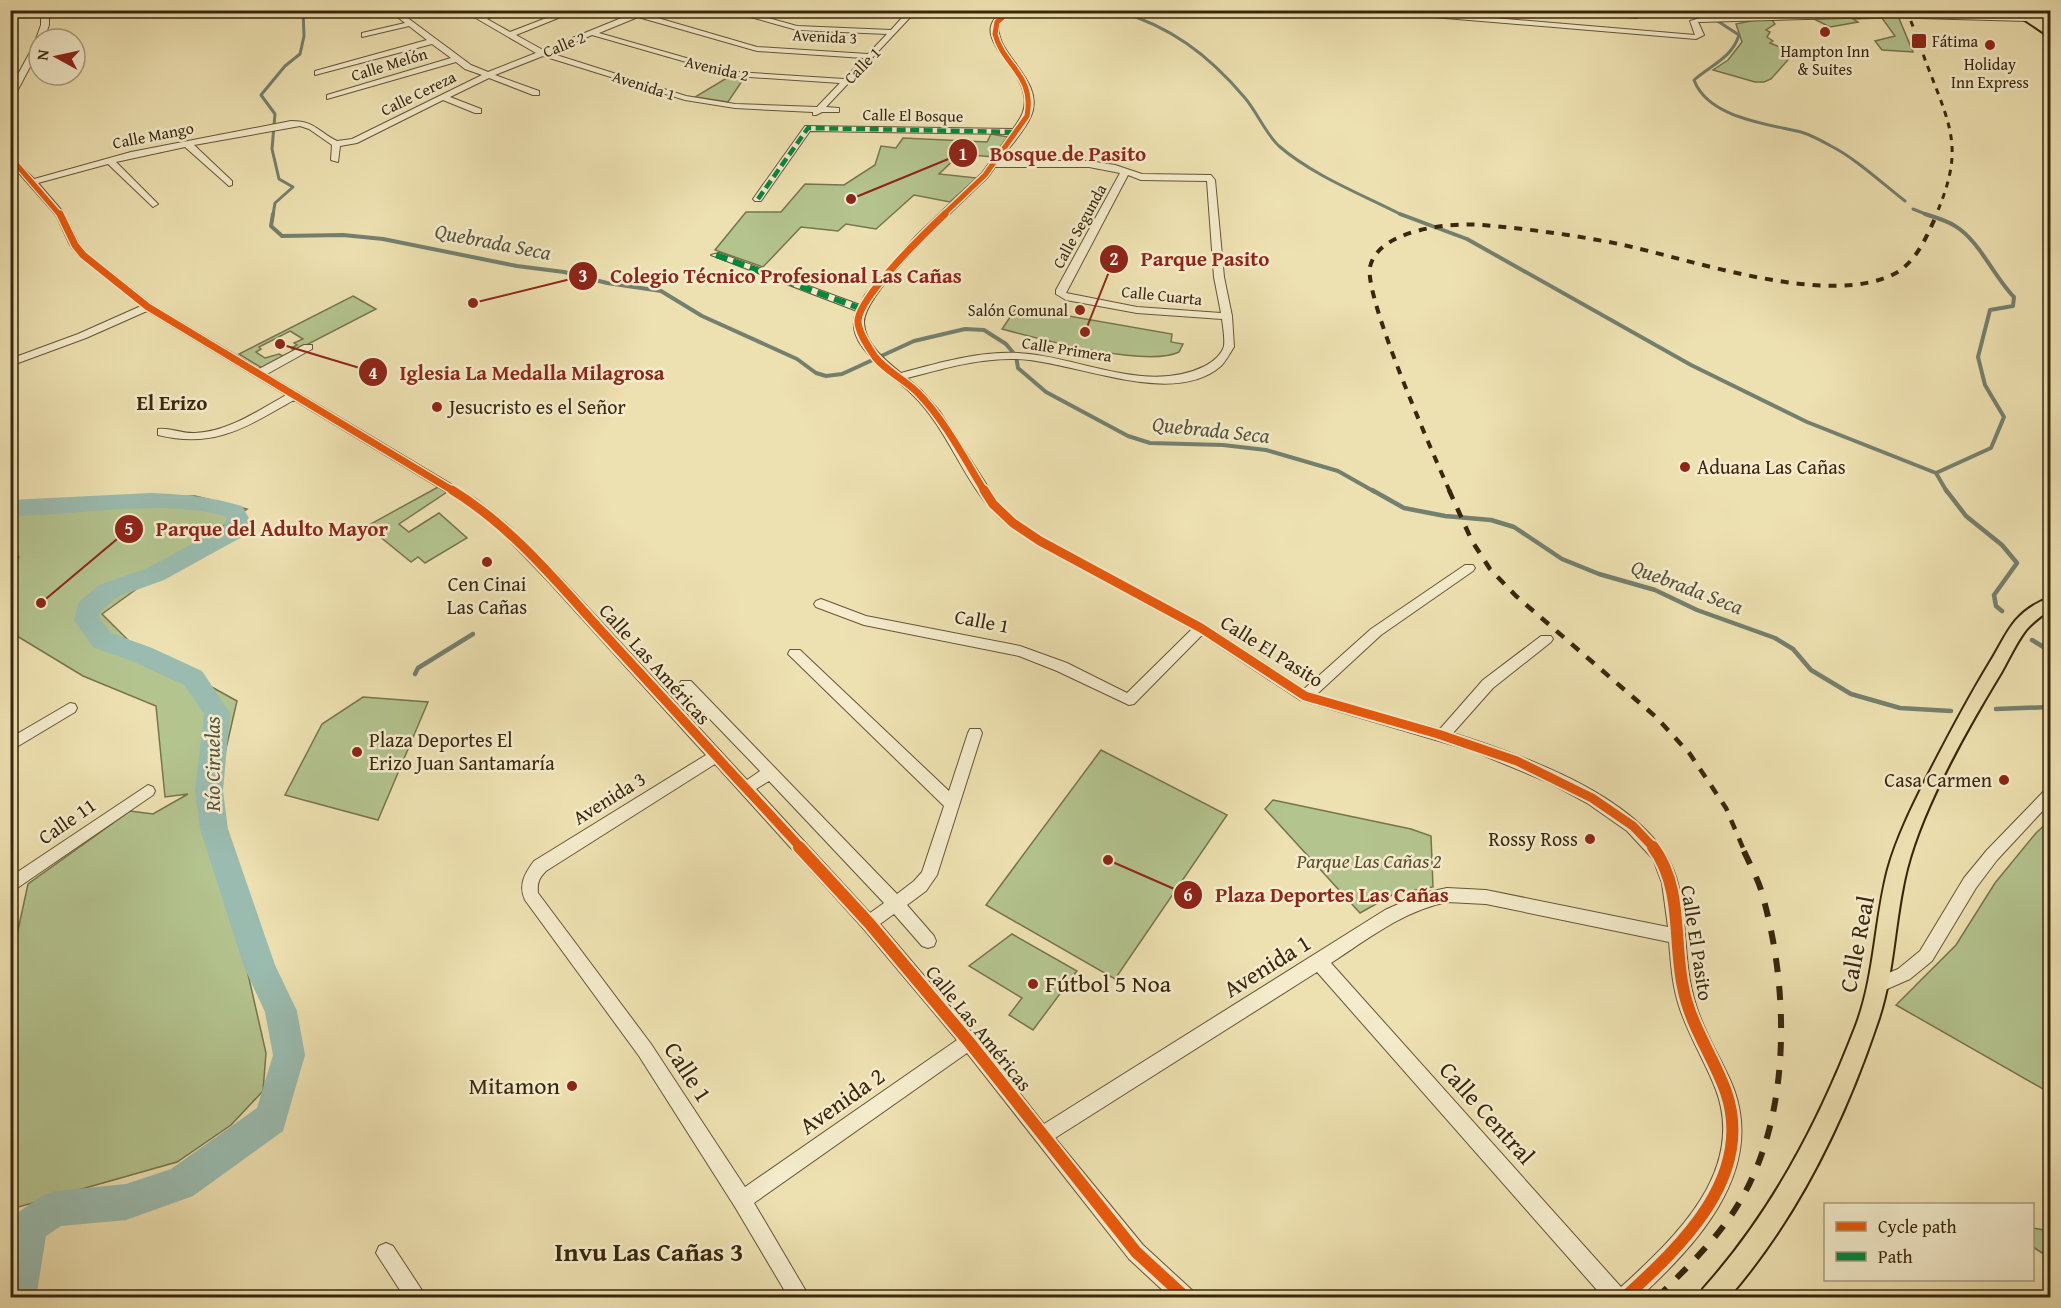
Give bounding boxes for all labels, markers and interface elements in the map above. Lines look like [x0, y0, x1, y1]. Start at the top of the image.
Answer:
street label: Avenida 3 [792, 22, 858, 50]
street label: Calle 2 [539, 25, 589, 63]
marker: Hampton Inn & Suites [1818, 25, 1832, 39]
north arrow [27, 27, 87, 87]
place label: Fátima [1932, 29, 1979, 53]
marker: Fátima [1910, 32, 1928, 50]
marker: Holiday Inn Express [1983, 38, 1997, 52]
place label: Hampton Inn & Suites [1780, 39, 1870, 81]
street label: Calle Melón [348, 41, 430, 87]
street label: Calle 1 [838, 41, 886, 89]
text: N [30, 48, 55, 62]
street label: Avenida 2 [683, 49, 751, 87]
place label: Holiday Inn Express [1951, 52, 2029, 94]
street label: Calle Cereza [376, 64, 460, 122]
street label: Avenida 1 [609, 64, 679, 106]
street label: Calle El Bosque [863, 102, 963, 128]
street label: Calle Mango [110, 115, 196, 155]
callout: Bosque de Pasito [948, 134, 1159, 173]
text: Bosque de Pasito [990, 138, 1146, 169]
text: 1 [958, 140, 968, 167]
street label: Calle Segunda [1046, 179, 1112, 273]
water label: Quebrada Seca [432, 215, 554, 268]
callout: Parque Pasito [1099, 239, 1281, 278]
text: Parque Pasito [1141, 243, 1269, 274]
text: 2 [1109, 245, 1119, 272]
callout: Colegio Técnico Profesional Las Cañas [568, 256, 974, 295]
text: Colegio Técnico Profesional Las Cañas [610, 260, 962, 291]
text: 3 [578, 262, 588, 289]
street label: Calle Cuarta [1120, 279, 1204, 311]
place label: Salón Comunal [968, 298, 1069, 322]
marker: Salón Comunal [1073, 303, 1087, 317]
street label: Calle Primera [1020, 330, 1114, 368]
callout: Iglesia La Medalla Milagrosa [358, 353, 677, 392]
text: Iglesia La Medalla Milagrosa [399, 357, 665, 388]
text: 4 [368, 359, 378, 386]
district label: El Erizo [137, 387, 207, 418]
place label: Jesucristo es el Señor [446, 392, 626, 421]
marker: Jesucristo es el Señor [430, 400, 444, 414]
water label: Quebrada Seca [1151, 408, 1272, 451]
place label: Aduana Las Cañas [1697, 452, 1846, 481]
marker: Aduana Las Cañas [1678, 460, 1692, 474]
callout: Parque del Adulto Mayor [114, 509, 400, 548]
text: Parque del Adulto Mayor [156, 513, 389, 544]
text: 5 [124, 515, 134, 542]
water label: Quebrada Seca [1627, 551, 1748, 622]
marker: Cen Cinai Las Cañas [480, 555, 494, 569]
place label: Cen Cinai Las Cañas [447, 569, 527, 621]
street label: Calle Las Américas [593, 596, 718, 731]
street label: Calle 1 [952, 601, 1012, 640]
street label: Calle El Pasito [1215, 607, 1329, 694]
water label: Río Ciruelas [197, 716, 228, 813]
place label: Plaza Deportes El Erizo Juan Santamaría [369, 725, 555, 777]
marker: Plaza Deportes El Erizo Juan Santamaría [350, 745, 364, 759]
street label: Avenida 3 [567, 764, 651, 831]
place label: Casa Carmen [1884, 765, 1992, 794]
marker: Casa Carmen [1997, 773, 2011, 787]
street label: Calle 11 [32, 790, 101, 851]
place label: Rossy Ross [1488, 824, 1578, 853]
marker: Rossy Ross [1583, 832, 1597, 846]
park label: Parque Las Cañas 2 [1296, 846, 1441, 875]
callout: Plaza Deportes Las Cañas [1173, 876, 1461, 915]
text: Plaza Deportes Las Cañas [1215, 879, 1449, 910]
text: 6 [1183, 881, 1193, 908]
street label: Calle El Pasito [1674, 883, 1721, 1003]
street label: Calle Real [1830, 892, 1883, 995]
street label: Avenida 1 [1216, 925, 1317, 1006]
street label: Calle Las Américas [919, 958, 1039, 1097]
place label: Fútbol 5 Noa [1045, 966, 1172, 1001]
marker: Fútbol 5 Noa [1026, 977, 1040, 991]
street label: Calle 1 [656, 1035, 721, 1109]
street label: Calle Central [1431, 1053, 1544, 1172]
street label: Avenida 2 [792, 1058, 892, 1143]
place label: Mitamon [468, 1068, 561, 1103]
marker: Mitamon [565, 1079, 579, 1093]
legend [1824, 1203, 2034, 1281]
text: Cycle path [1878, 1213, 1957, 1240]
district label: Invu Las Cañas 3 [555, 1232, 743, 1271]
text: Path [1878, 1243, 1913, 1270]

